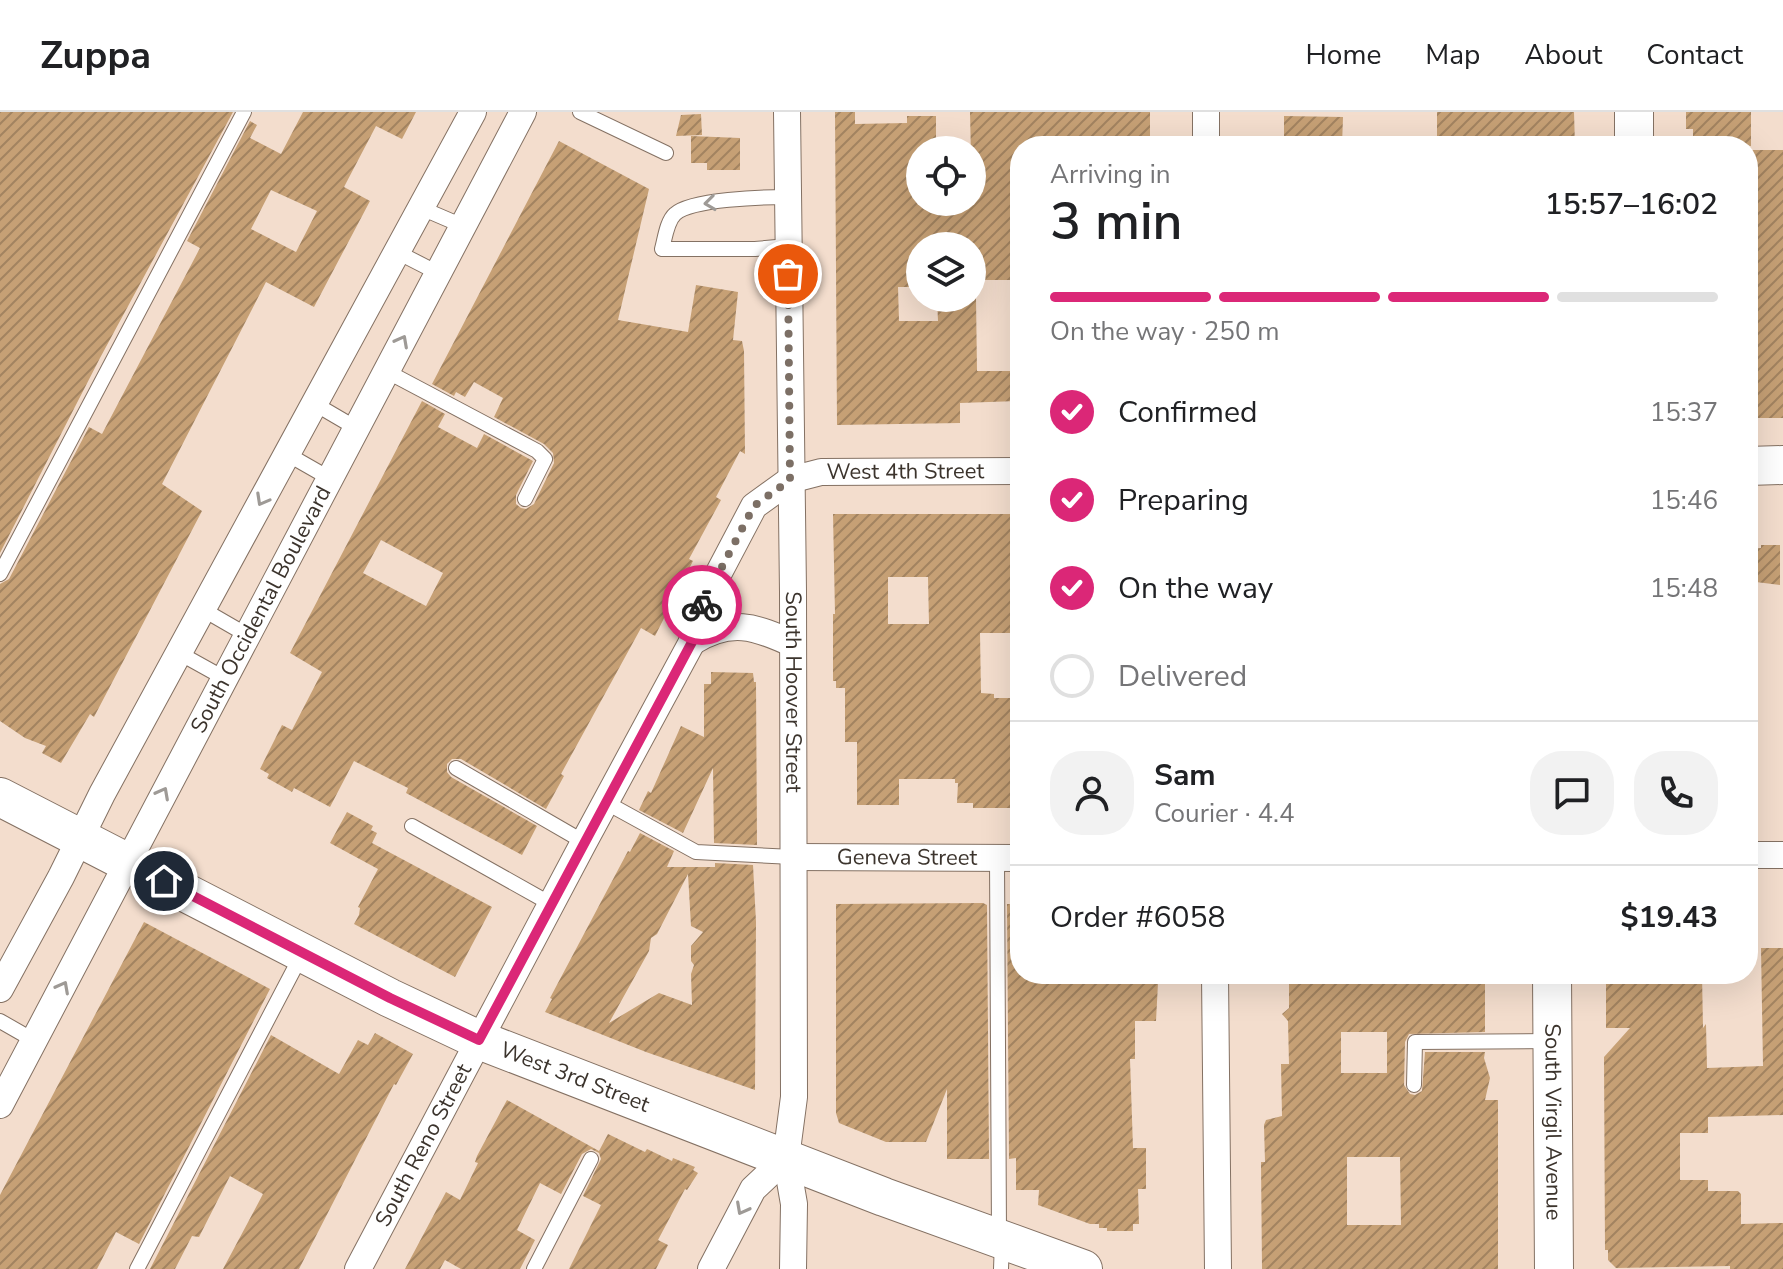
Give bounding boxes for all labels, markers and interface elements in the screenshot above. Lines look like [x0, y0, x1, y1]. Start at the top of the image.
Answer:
text: Zuppa [40, 30, 151, 81]
text: Home [1306, 36, 1381, 74]
text: Map [1425, 36, 1480, 74]
text: About [1524, 36, 1602, 74]
text: Contact [1646, 36, 1743, 74]
map controls [906, 136, 986, 312]
button: locate [906, 136, 986, 216]
text: Arriving in [1050, 157, 1171, 192]
text: 15:57–16:02 [1545, 184, 1718, 225]
text: 3 min [1050, 186, 1183, 257]
one-way arrow [703, 195, 716, 212]
button: layers [906, 232, 986, 312]
pin [754, 240, 822, 308]
icon: bag [766, 252, 810, 296]
text: On the way · 250 m [1050, 314, 1279, 349]
one-way arrow [392, 335, 408, 349]
icon: check [1050, 390, 1094, 434]
text: Confirmed [1118, 392, 1258, 433]
text: 15:37 [1650, 395, 1718, 430]
street label: West 4th Street [826, 456, 984, 487]
icon: check [1050, 478, 1094, 522]
text: Preparing [1118, 480, 1249, 521]
street label: South Occidental Boulevard [183, 481, 338, 738]
text: 15:46 [1650, 483, 1718, 518]
one-way arrow [256, 491, 272, 506]
courier [662, 565, 742, 645]
icon: check [1050, 566, 1094, 610]
text: On the way [1118, 568, 1273, 609]
text: 15:48 [1650, 571, 1718, 606]
icon: bike [680, 583, 724, 627]
street label: South Hoover Street [778, 591, 808, 793]
text: Delivered [1118, 656, 1247, 697]
button: person [1050, 751, 1134, 835]
button: chat [1530, 751, 1614, 835]
button: phone [1634, 751, 1718, 835]
text: Sam [1154, 755, 1216, 796]
one-way arrow [153, 787, 168, 802]
text: Courier · 4.4 [1154, 796, 1295, 831]
street label: Geneva Street [837, 842, 978, 873]
pin [130, 847, 198, 915]
icon: home [142, 859, 186, 903]
text: Order #6058 [1050, 897, 1225, 938]
text: $19.43 [1621, 897, 1718, 938]
one-way arrow [54, 981, 69, 996]
street label: South Virgil Avenue [1537, 1023, 1569, 1221]
street label: West 3rd Street [496, 1035, 654, 1120]
street label: South Reno Street [368, 1058, 479, 1232]
one-way arrow [737, 1200, 752, 1215]

